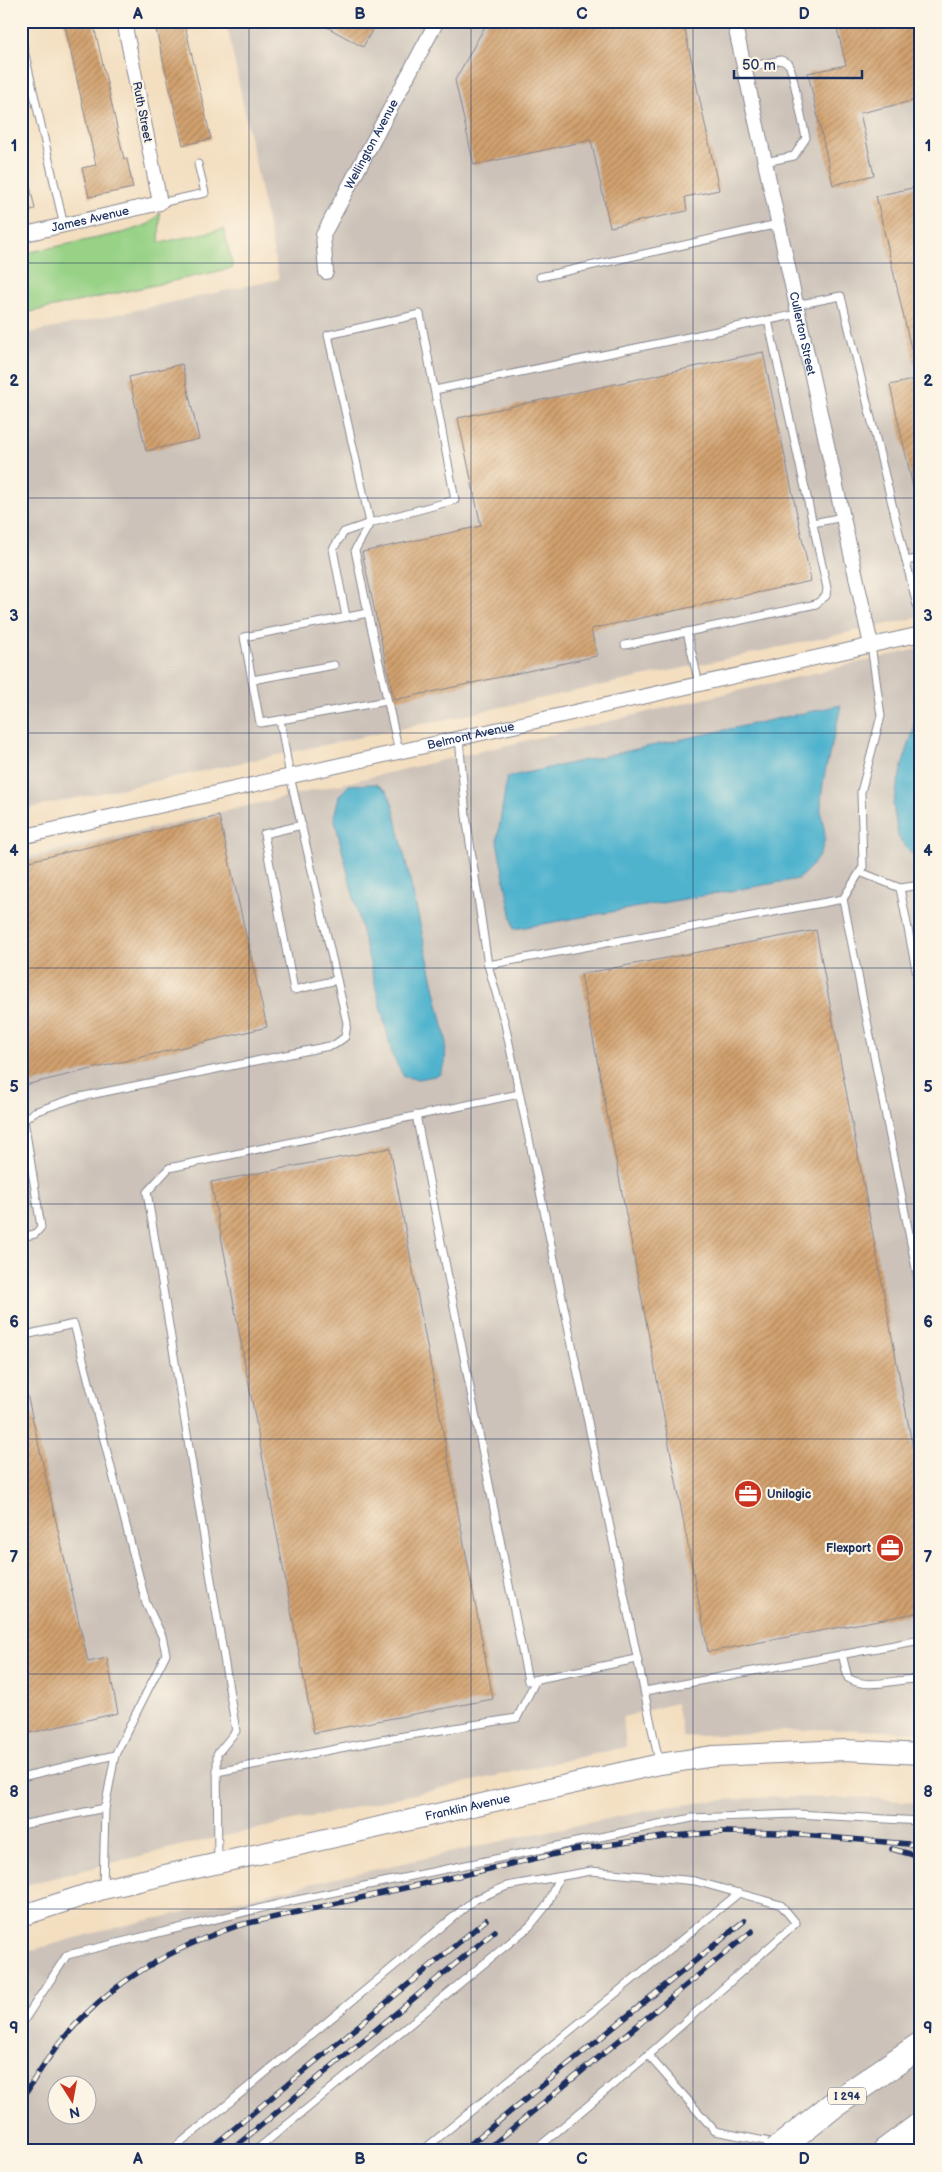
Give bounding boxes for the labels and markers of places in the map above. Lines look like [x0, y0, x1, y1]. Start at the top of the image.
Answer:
office icon: Unilogic [733, 1479, 763, 1509]
place label: Unilogic [767, 1487, 812, 1502]
office icon: Flexport [875, 1533, 905, 1563]
place label: Flexport [826, 1541, 871, 1556]

